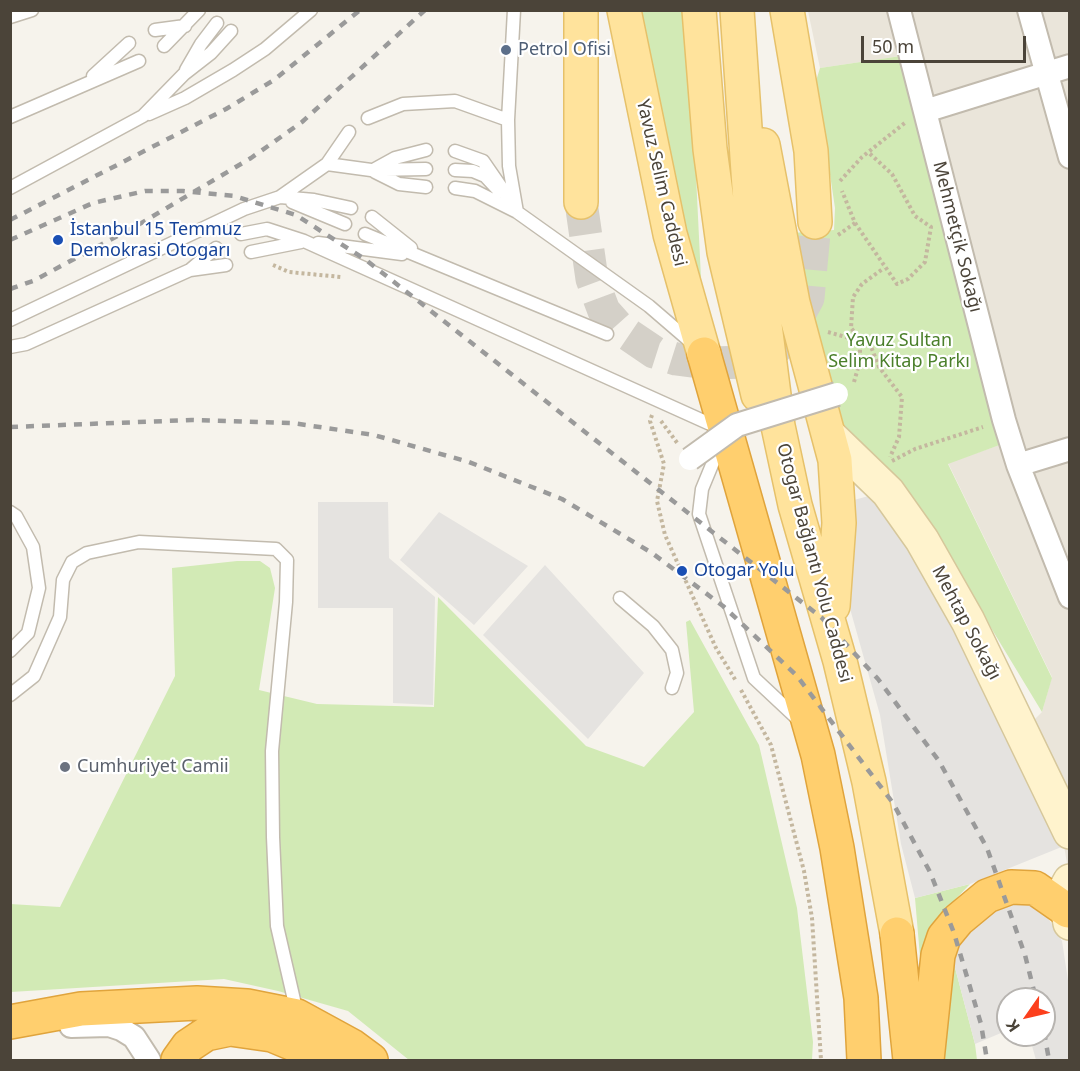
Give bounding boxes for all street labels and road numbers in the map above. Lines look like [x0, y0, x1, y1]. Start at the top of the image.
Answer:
street label: Yavuz Selim Caddesi [631, 97, 691, 269]
street label: Mehmetçik Sokağı [928, 159, 986, 315]
street label: Otogar Bağlantı Yolu Caddesi [772, 441, 856, 685]
street label: Mehtap Sokağı [927, 562, 1005, 684]

